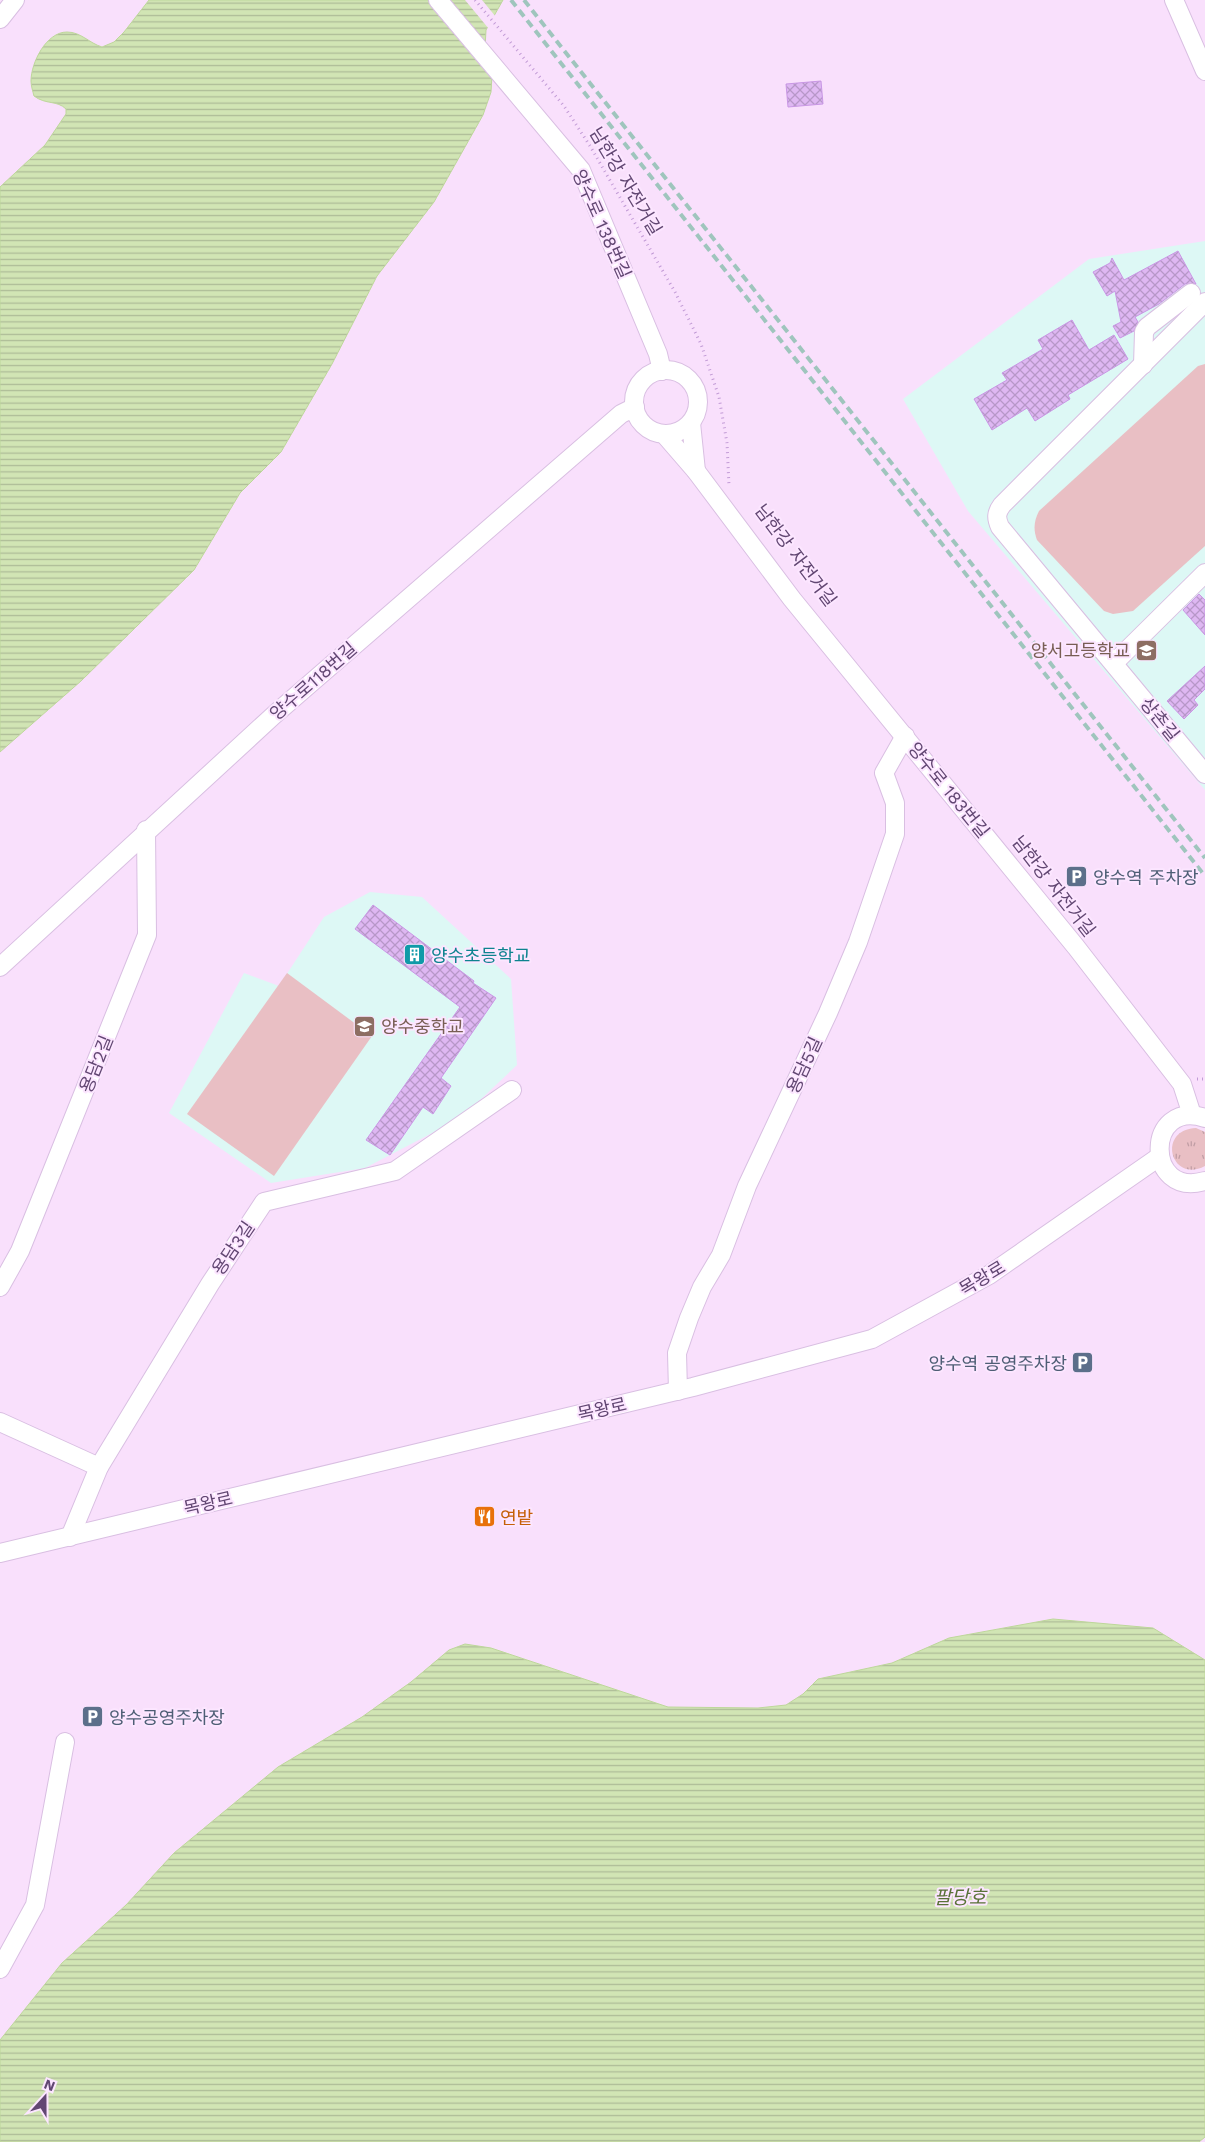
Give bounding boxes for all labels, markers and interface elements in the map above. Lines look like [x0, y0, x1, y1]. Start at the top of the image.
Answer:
street label: 남한강 자전거길 [586, 123, 666, 239]
street label: 양수로 138번길 [569, 166, 635, 282]
street label: 남한강 자전거길 [751, 500, 841, 610]
street label: 양수로118번길 [265, 638, 361, 724]
school or university icon: 양서고등학교 [1134, 638, 1158, 662]
place label: 양서고등학교 [1031, 640, 1130, 661]
street label: 상촌길 [1136, 693, 1184, 745]
street label: 양수로 183번길 [904, 738, 994, 842]
street label: 남한강 자전거길 [1008, 831, 1100, 941]
parking icon: 양수역 주차장 [1065, 865, 1089, 889]
place label: 양수역 주차장 [1093, 867, 1199, 888]
building icon: 양수초등학교 [403, 943, 427, 967]
place label: 양수초등학교 [431, 945, 530, 966]
school or university icon: 양수중학교 [353, 1014, 377, 1038]
place label: 양수중학교 [381, 1016, 464, 1037]
street label: 용담2길 [75, 1032, 117, 1096]
street label: 용담5길 [782, 1033, 826, 1097]
street label: 용담3길 [207, 1217, 259, 1279]
street label: 목왕로 [955, 1256, 1009, 1300]
parking icon: 양수역 공영주차장 [1071, 1351, 1095, 1375]
place label: 양수역 공영주차장 [928, 1353, 1067, 1374]
street label: 목왕로 [575, 1393, 629, 1425]
street label: 목왕로 [181, 1487, 235, 1519]
restaurant icon: 연밭 [472, 1505, 496, 1529]
place label: 연밭 [500, 1507, 534, 1528]
parking icon: 양수공영주차장 [81, 1705, 105, 1729]
place label: 양수공영주차장 [109, 1707, 225, 1728]
water label: 팔당호 [934, 1886, 988, 1909]
north arrow [20, 2072, 70, 2122]
text: N [42, 2076, 57, 2094]

